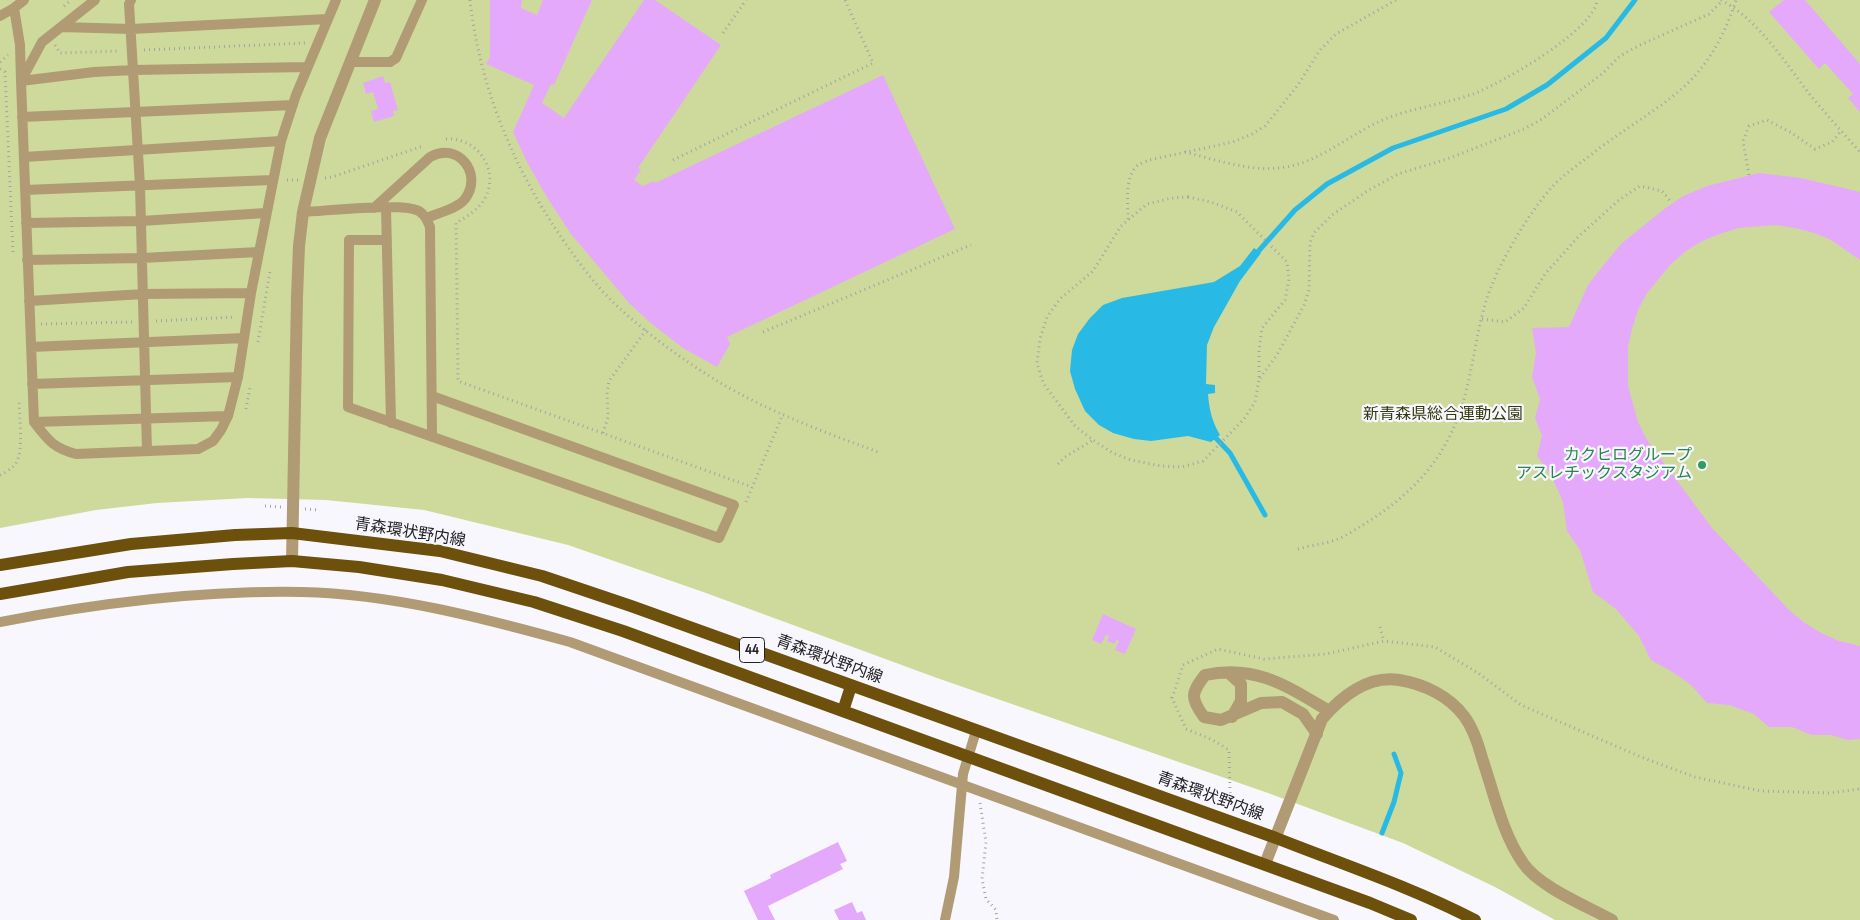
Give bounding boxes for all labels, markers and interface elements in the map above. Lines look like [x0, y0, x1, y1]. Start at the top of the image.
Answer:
park label: 新青森県総合運動公園 [1363, 405, 1523, 425]
place label: カクヒログループ アスレチックスタジアム [1516, 446, 1692, 484]
marker: カクヒログループ アスレチックスタジアム [1696, 459, 1708, 471]
street label: 青森環状野内線 [353, 515, 467, 551]
street label: 青森環状野内線 [773, 632, 885, 688]
road number: 44 [740, 638, 764, 662]
street label: 青森環状野内線 [1154, 769, 1266, 825]

